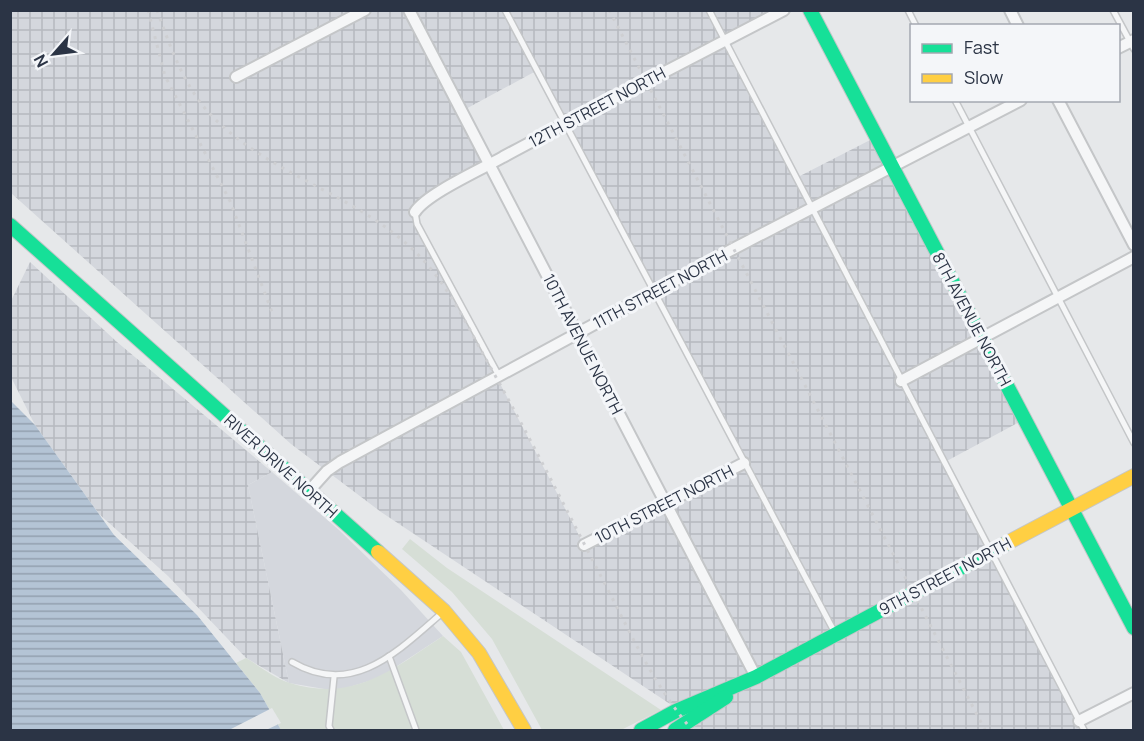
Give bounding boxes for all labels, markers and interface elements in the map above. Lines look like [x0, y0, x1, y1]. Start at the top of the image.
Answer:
north arrow [24, 24, 84, 84]
legend [910, 24, 1120, 102]
text: Fast [964, 35, 999, 59]
text: N [28, 51, 53, 71]
street label: 12TH STREET NORTH [525, 62, 669, 152]
text: Slow [964, 65, 1004, 89]
street label: 11TH STREET NORTH [589, 244, 731, 334]
street label: 8TH AVENUE NORTH [927, 248, 1017, 390]
street label: 10TH AVENUE NORTH [538, 270, 628, 418]
street label: RIVER DRIVE NORTH [220, 409, 342, 523]
street label: 10TH STREET NORTH [591, 460, 737, 548]
street label: 9TH STREET NORTH [875, 532, 1015, 620]

